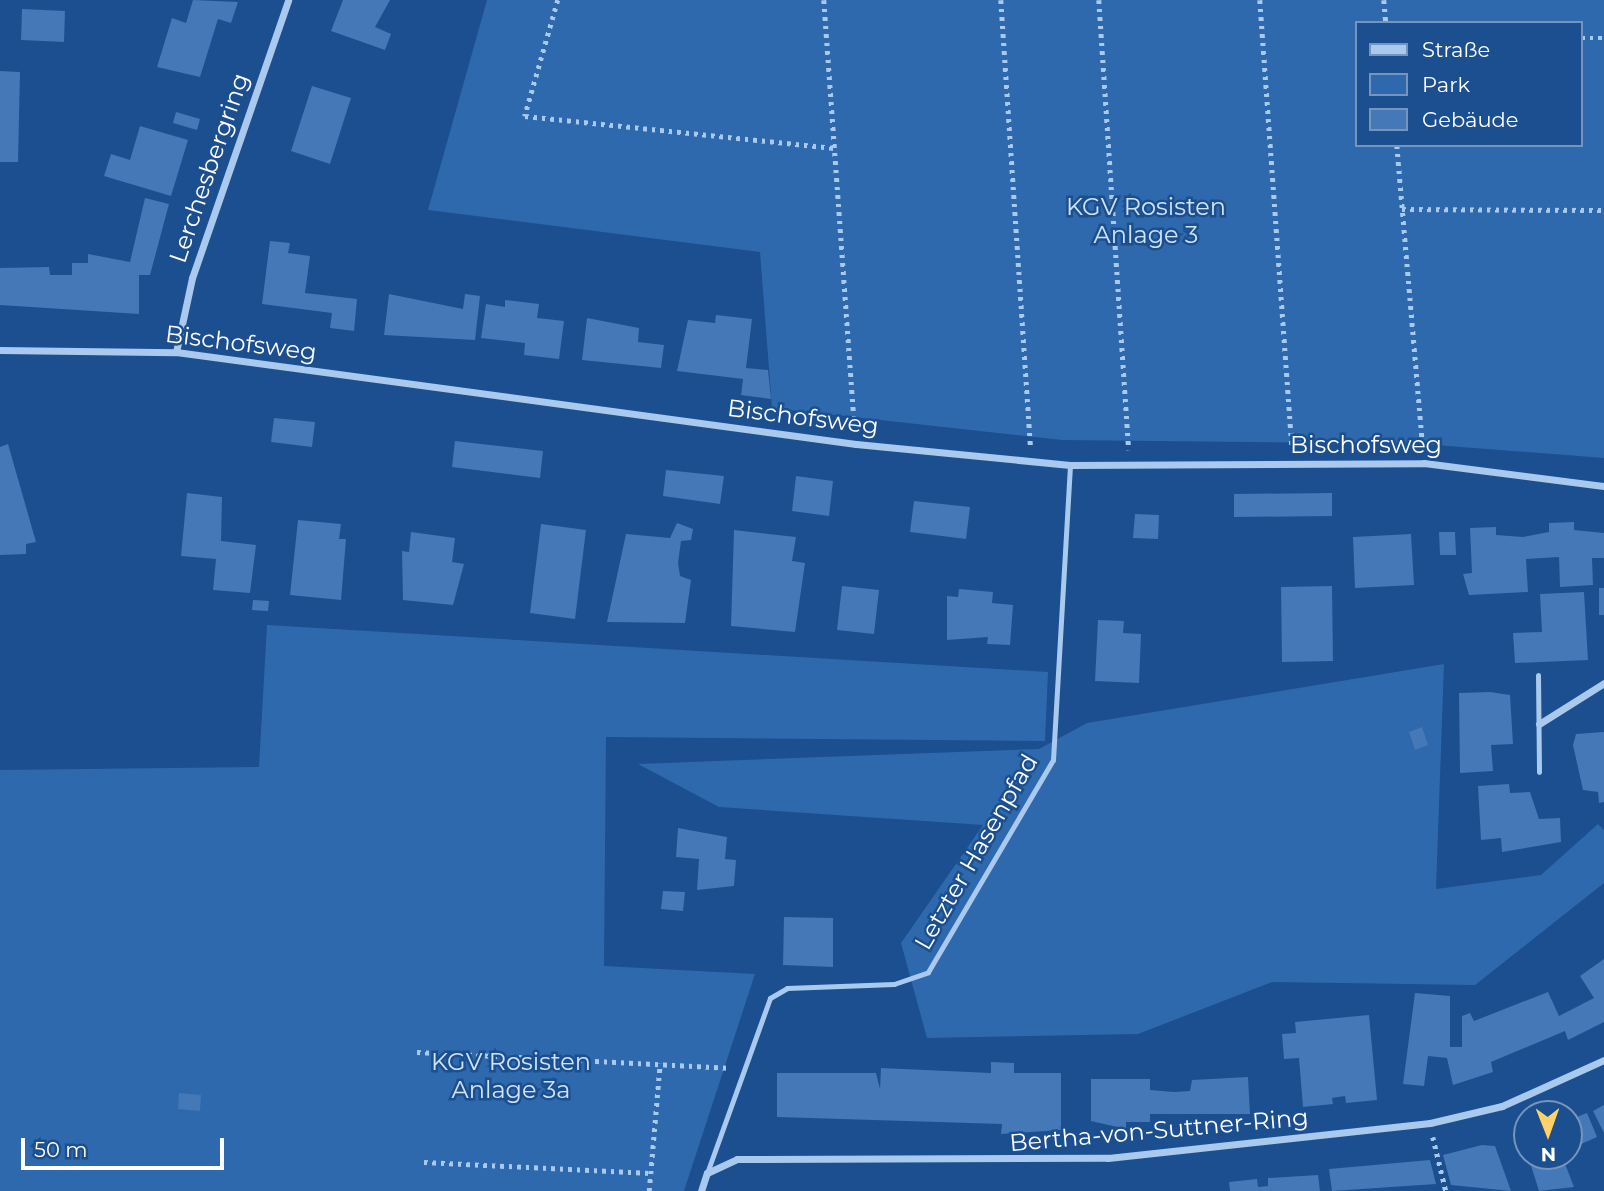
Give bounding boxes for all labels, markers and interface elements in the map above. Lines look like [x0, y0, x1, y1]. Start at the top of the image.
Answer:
legend [1356, 21, 1583, 147]
text: Straße [1422, 37, 1490, 62]
street label: Lerchesbergring [163, 69, 255, 267]
text: Park [1422, 72, 1470, 97]
text: Gebäude [1422, 107, 1519, 132]
park label: KGV Rosisten Anlage 3 [1066, 193, 1226, 249]
street label: Bischofsweg [164, 319, 318, 367]
street label: Bischofsweg [726, 393, 880, 441]
street label: Bischofsweg [1290, 431, 1442, 459]
street label: Letzter Hasenpfad [908, 749, 1044, 955]
park label: KGV Rosisten Anlage 3a [431, 1048, 591, 1104]
north arrow [1513, 1100, 1583, 1170]
street label: Bertha-von-Suttner-Ring [1008, 1103, 1310, 1157]
scale bar [24, 1124, 228, 1168]
text: 50 m [34, 1137, 88, 1162]
text: N [1540, 1143, 1556, 1166]

